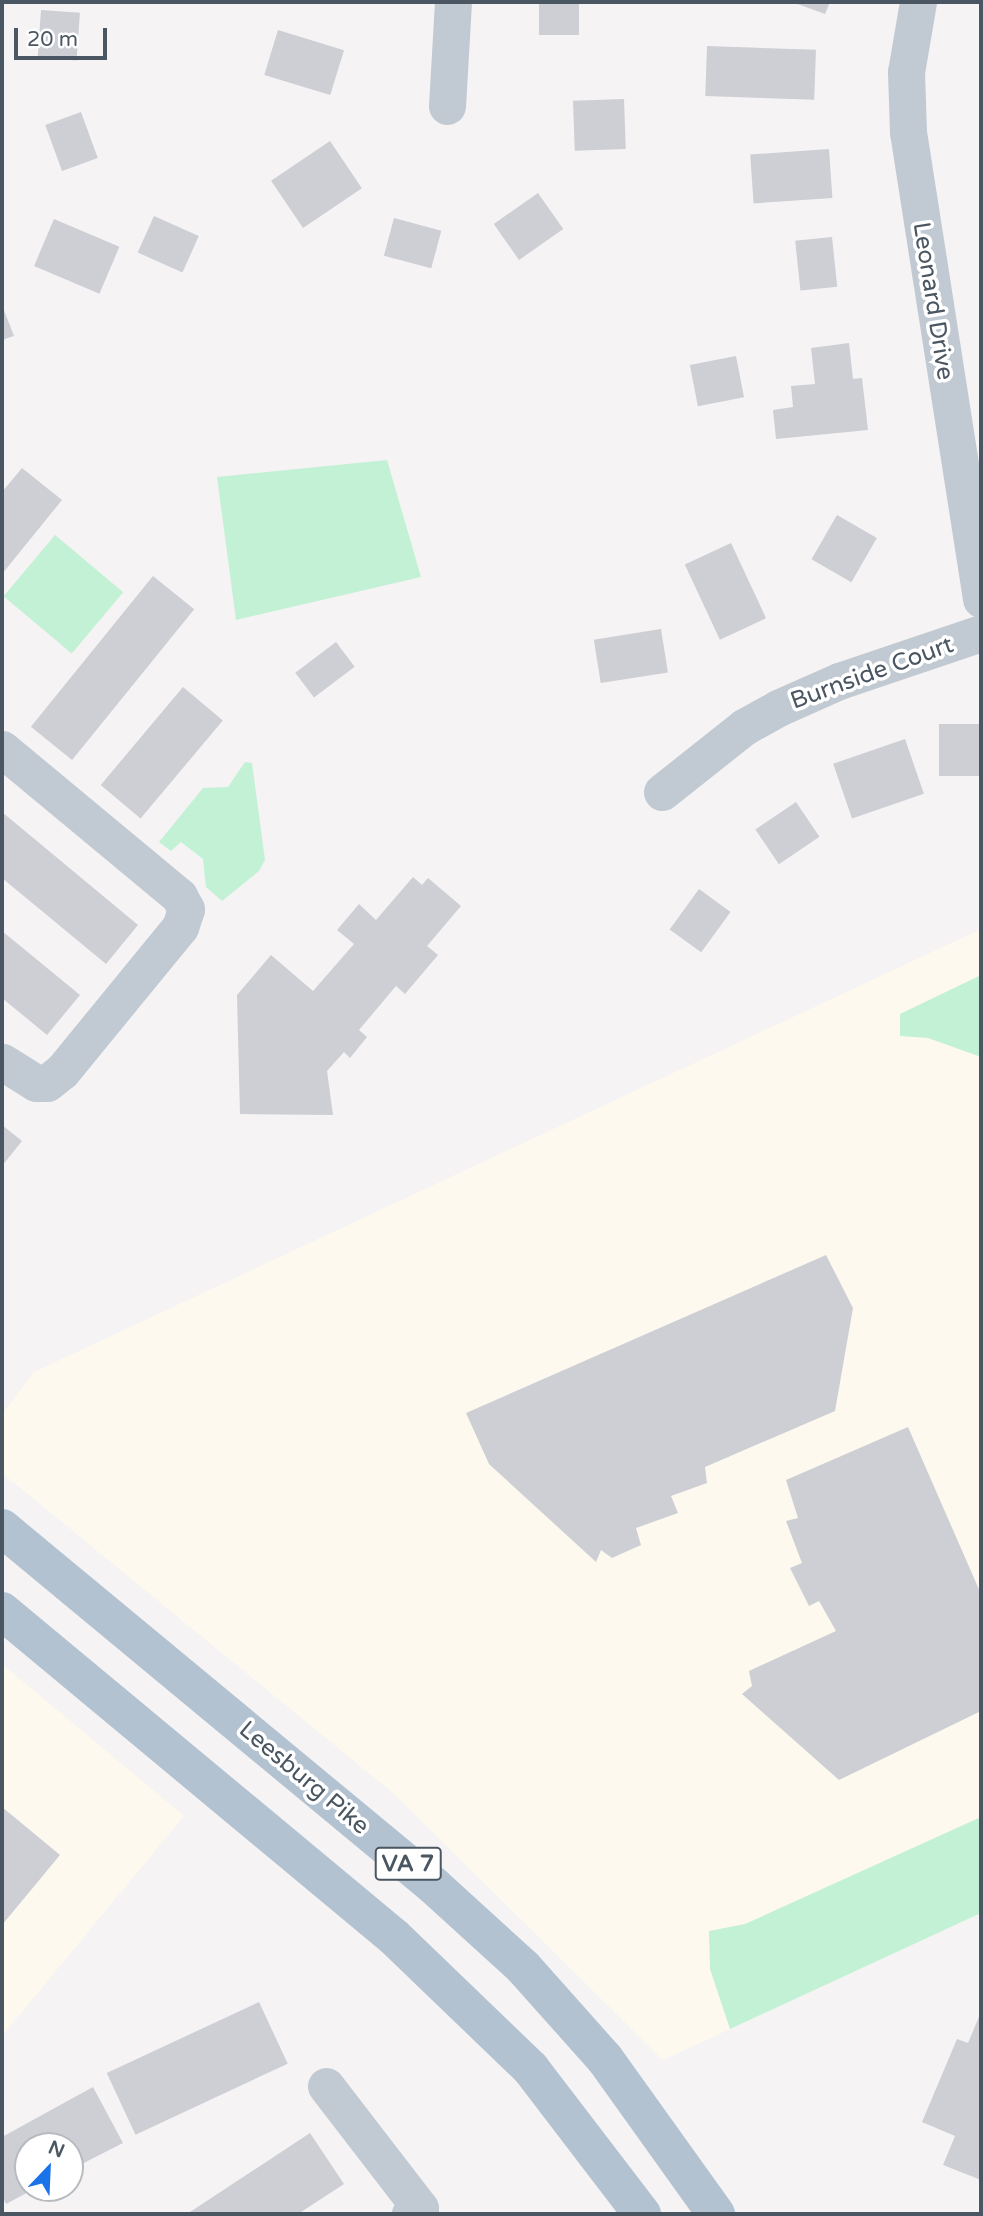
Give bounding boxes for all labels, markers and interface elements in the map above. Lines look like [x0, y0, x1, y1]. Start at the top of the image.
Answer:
scale bar [18, 14, 110, 58]
text: 20 m [27, 27, 78, 52]
street label: Leonard Drive [906, 220, 960, 382]
street label: Burnside Court [787, 630, 957, 716]
street label: Leesburg Pike [233, 1715, 375, 1841]
road number: VA 7 [373, 1844, 443, 1884]
north arrow [14, 2132, 84, 2202]
text: N [45, 2136, 68, 2163]

